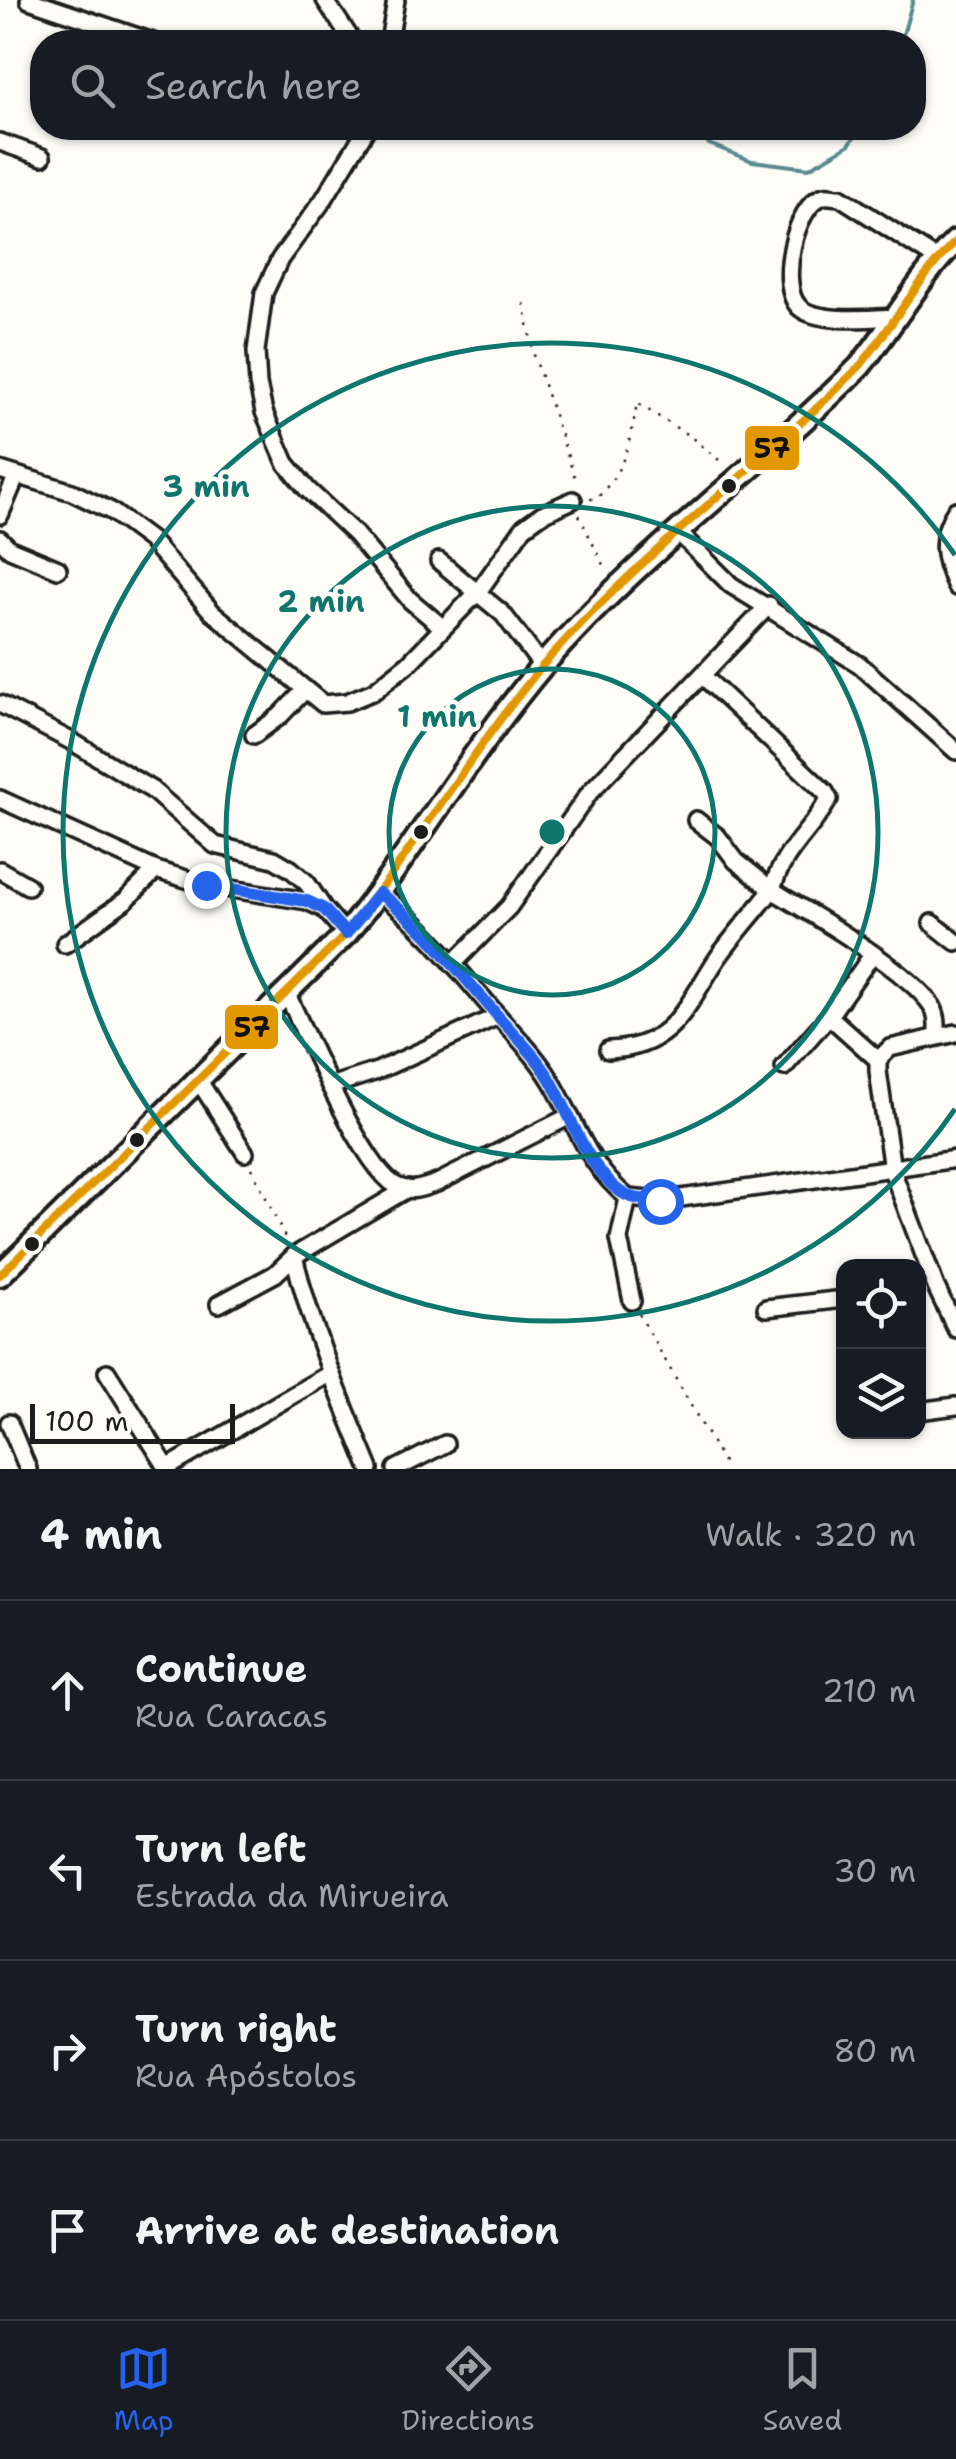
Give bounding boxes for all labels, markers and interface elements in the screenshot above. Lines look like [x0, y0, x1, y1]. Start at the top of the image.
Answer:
search box [30, 30, 926, 140]
icon: search [65, 58, 120, 113]
text: Search here [145, 60, 362, 111]
line badge: 57 [743, 424, 801, 472]
text: 57 [754, 429, 790, 467]
text: 3 min [162, 466, 250, 507]
unlabelled marker [719, 476, 739, 496]
text: 2 min [277, 581, 365, 622]
text: 1 min [397, 696, 477, 737]
centre of rings [534, 814, 570, 850]
unlabelled marker [411, 822, 431, 842]
route end [184, 863, 230, 909]
line badge: 57 [223, 1003, 280, 1051]
text: 57 [234, 1008, 270, 1046]
unlabelled marker [127, 1130, 147, 1150]
route start [638, 1179, 684, 1225]
unlabelled marker [22, 1234, 42, 1254]
map controls [836, 1259, 926, 1439]
button: locate [836, 1259, 926, 1349]
button: layers [836, 1349, 926, 1439]
scale bar [30, 1399, 235, 1444]
text: 100 m [45, 1402, 129, 1440]
text: 4 min [40, 1506, 162, 1562]
text: Walk · 320 m [705, 1513, 916, 1556]
text: Continue [135, 1643, 307, 1694]
icon: ahead [40, 1663, 95, 1718]
text: 210 m [822, 1669, 916, 1712]
text: Rua Caracas [135, 1694, 328, 1737]
text: Turn left [135, 1823, 307, 1874]
icon: left [40, 1843, 95, 1898]
text: 30 m [833, 1849, 916, 1892]
text: Estrada da Mirueira [135, 1874, 449, 1917]
text: Turn right [135, 2003, 337, 2054]
icon: right [40, 2023, 95, 2078]
text: 80 m [833, 2029, 916, 2072]
text: Rua Apóstolos [135, 2054, 357, 2097]
icon: arrive [40, 2203, 95, 2258]
text: Arrive at destination [135, 2205, 559, 2256]
tab: Map [114, 2341, 174, 2439]
tab: Directions [401, 2341, 535, 2439]
tab: Saved [763, 2341, 842, 2439]

